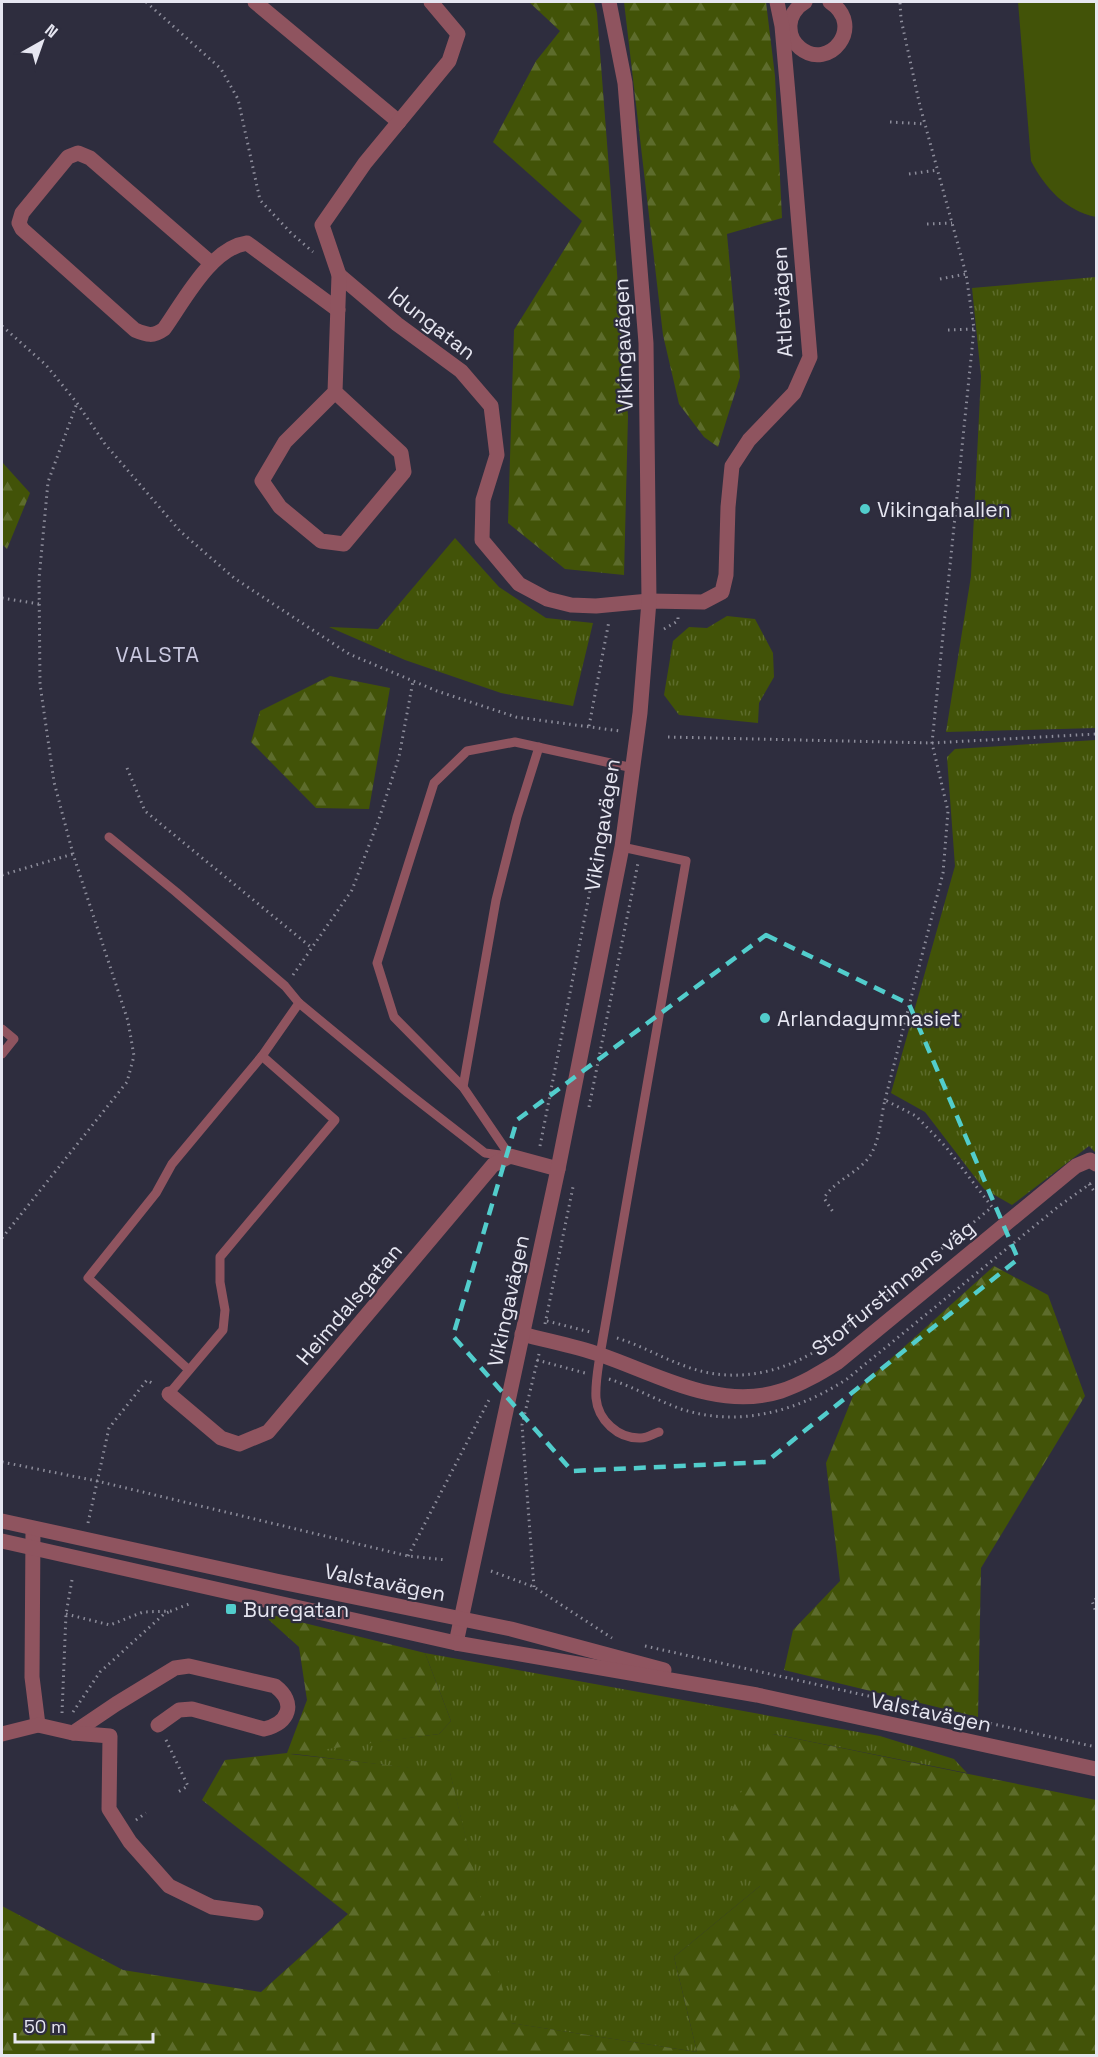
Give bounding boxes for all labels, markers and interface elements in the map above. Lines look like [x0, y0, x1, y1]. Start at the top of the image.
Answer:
north arrow [12, 12, 72, 72]
text: N [40, 19, 62, 42]
street label: Atletvägen [766, 246, 798, 358]
street label: Vikingavägen [607, 278, 639, 412]
street label: Idungatan [383, 280, 481, 366]
place label: Vikingahallen [877, 496, 1011, 523]
marker: Vikingahallen [858, 502, 872, 516]
district label: VALSTA [115, 640, 201, 668]
street label: Vikingavägen [578, 757, 626, 893]
place label: Arlandagymnasiet [777, 1005, 961, 1032]
marker: Arlandagymnasiet [758, 1011, 772, 1025]
street label: Storfurstinnans väg [806, 1214, 980, 1362]
street label: Vikingavägen [481, 1233, 535, 1369]
street label: Heimdalsgatan [290, 1238, 408, 1370]
street label: Valstavägen [322, 1557, 448, 1607]
place label: Buregatan [243, 1596, 349, 1623]
marker: Buregatan [224, 1602, 238, 1616]
street label: Valstavägen [868, 1686, 994, 1738]
scale bar [15, 2006, 153, 2044]
text: 50 m [24, 2015, 66, 2038]

